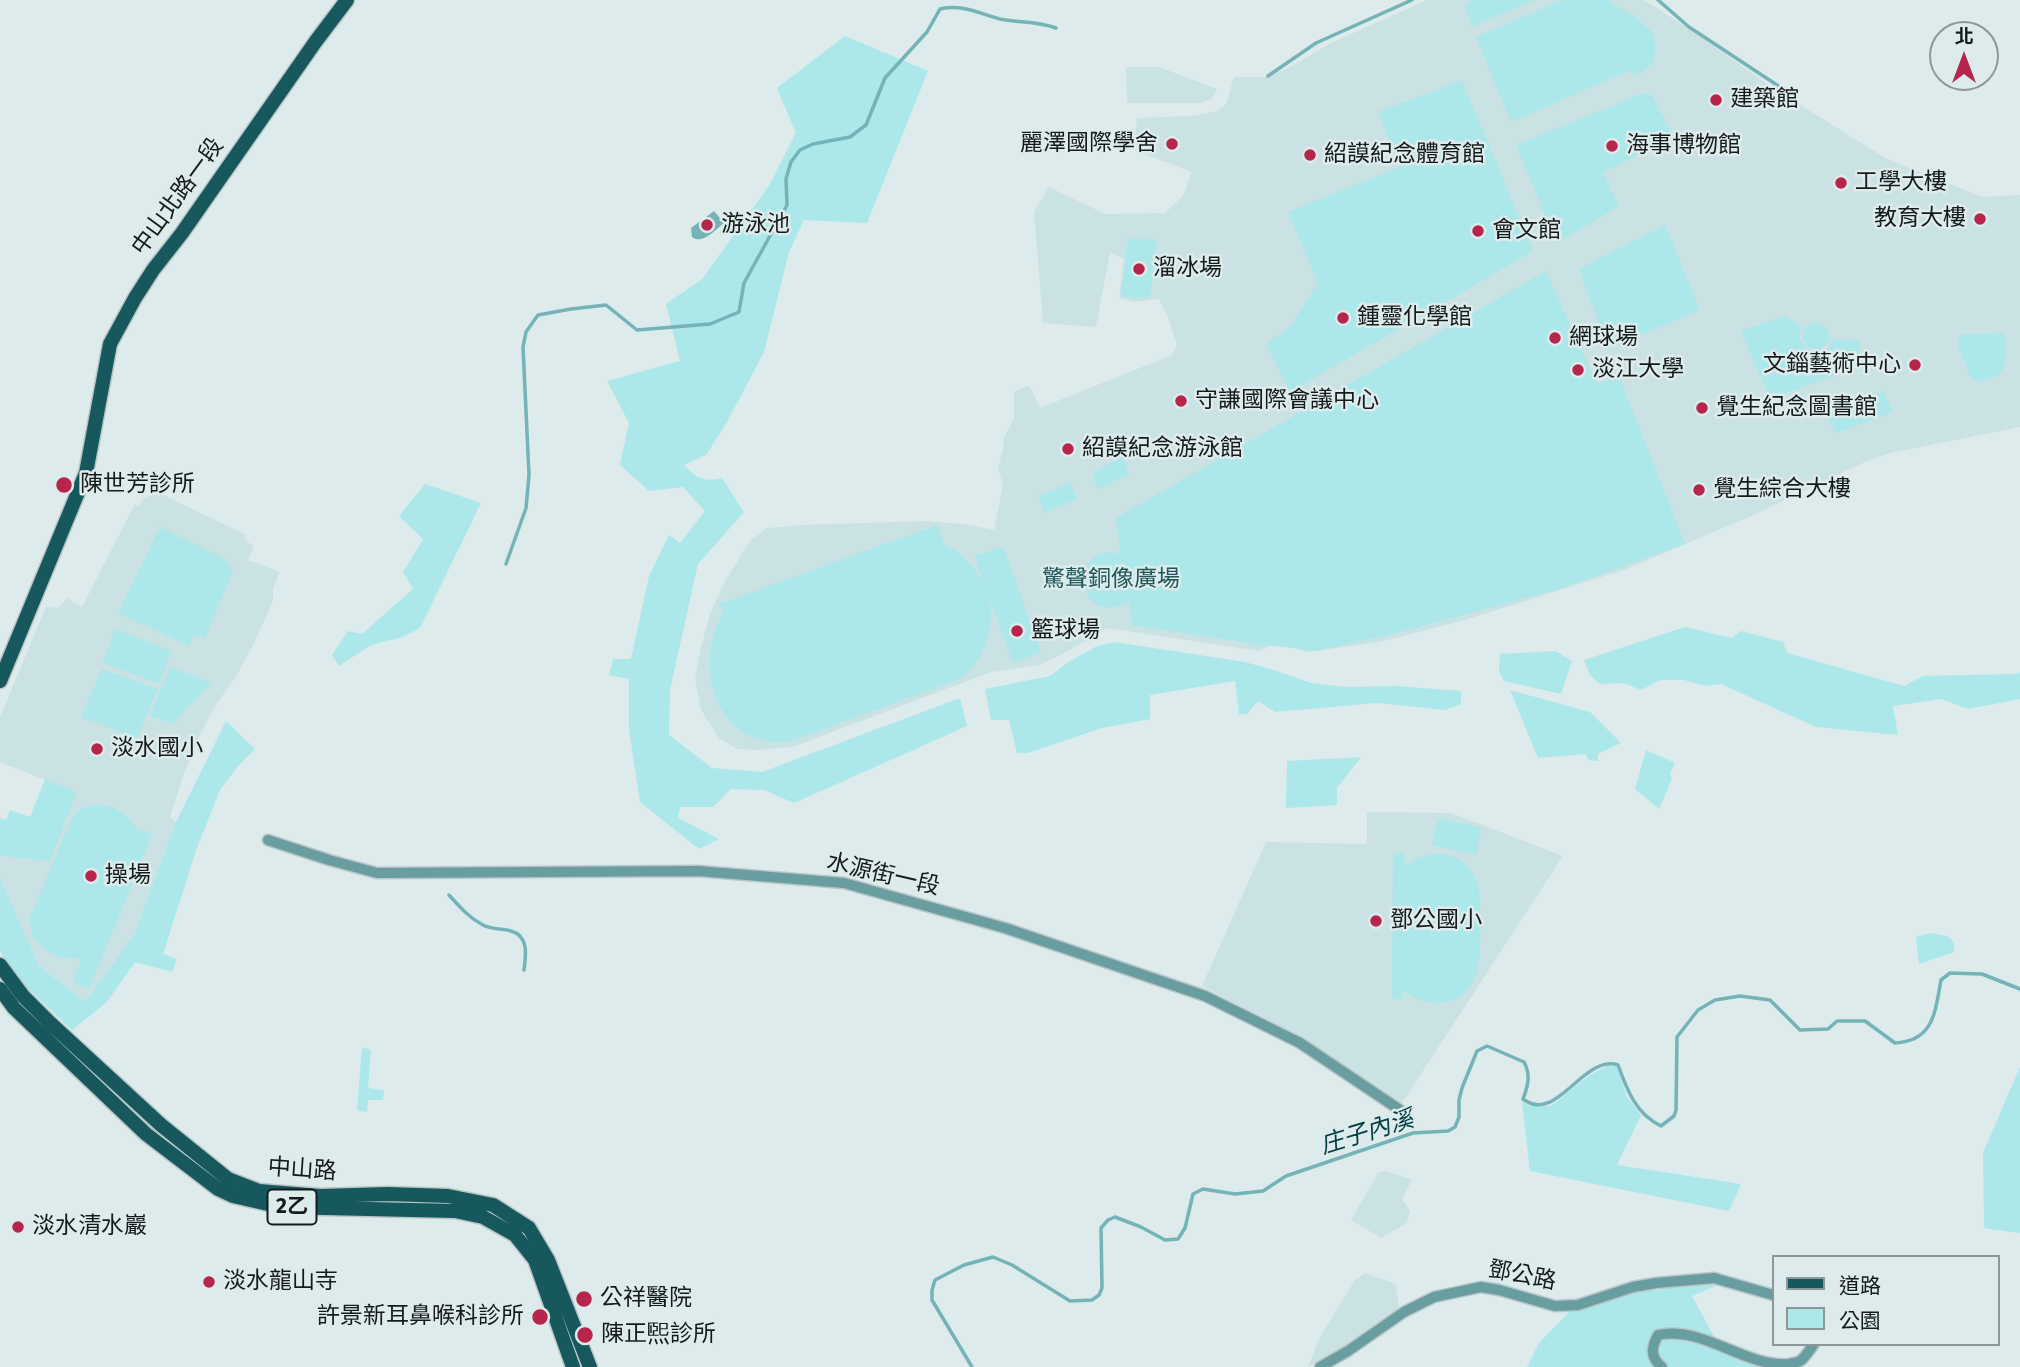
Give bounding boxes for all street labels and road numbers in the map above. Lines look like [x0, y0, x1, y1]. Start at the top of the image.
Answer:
street label: 中山北路一段 [126, 133, 230, 261]
street label: 水源街一段 [824, 849, 942, 901]
street label: 中山路 [267, 1154, 337, 1186]
road number: 2乙 [268, 1190, 316, 1224]
street label: 鄧公路 [1486, 1256, 1558, 1296]

